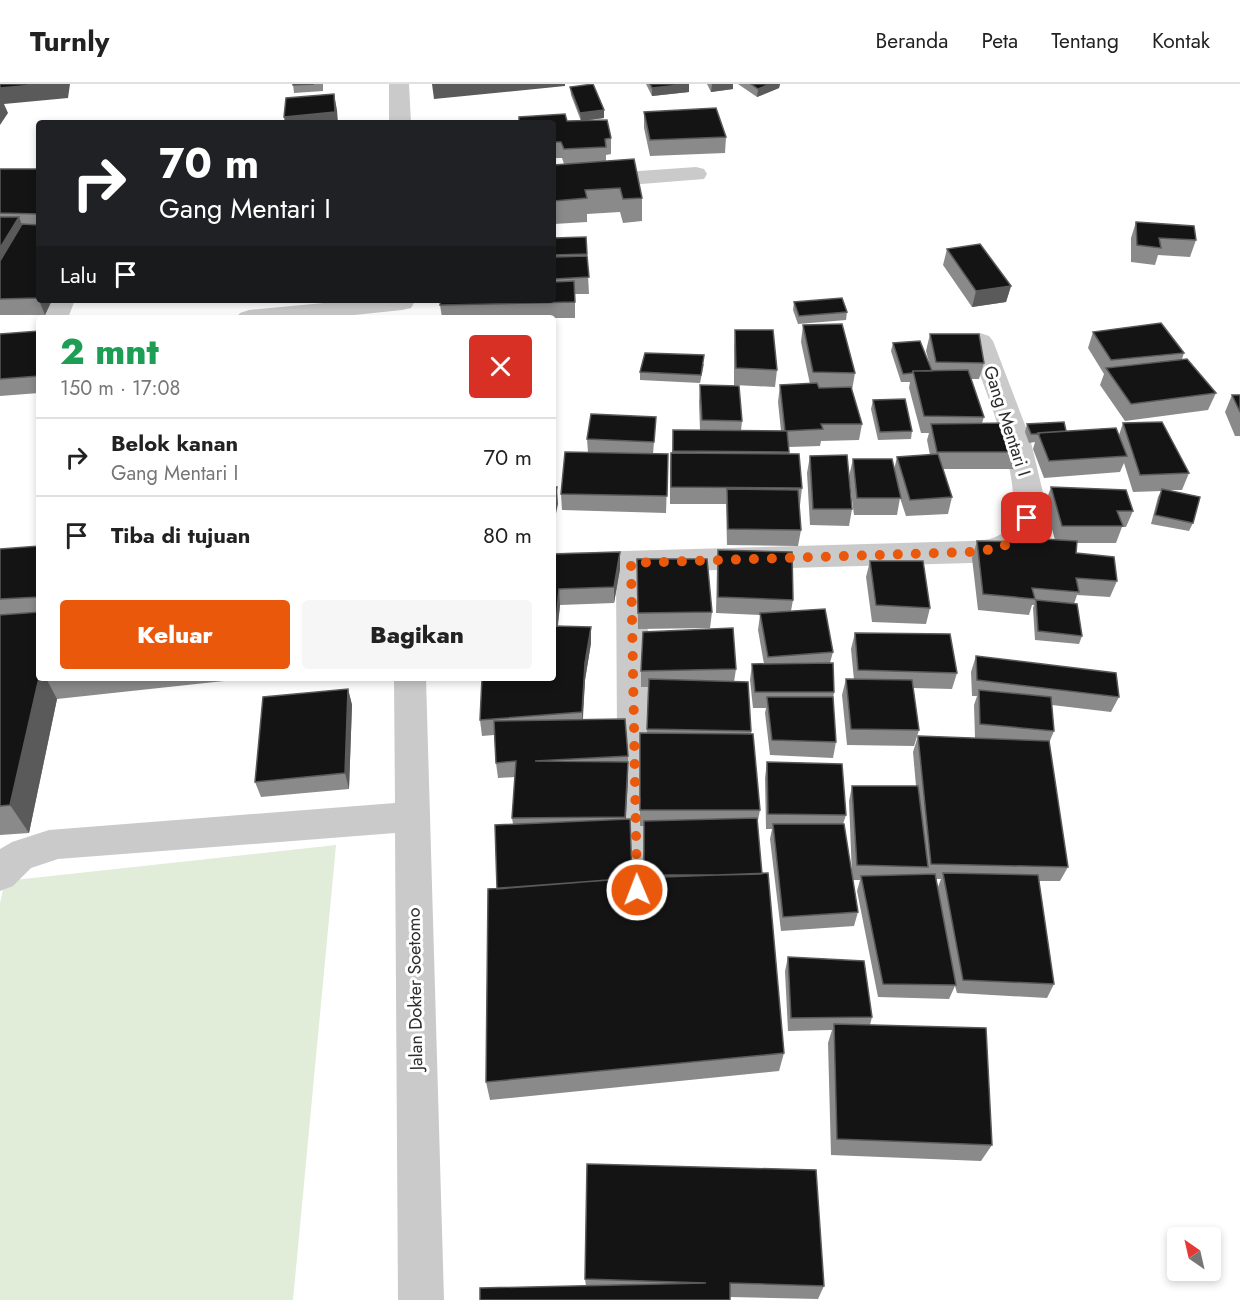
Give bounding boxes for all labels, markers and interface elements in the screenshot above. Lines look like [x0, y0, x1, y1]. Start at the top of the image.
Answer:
text: Turnly [30, 21, 109, 62]
text: Beranda [875, 26, 948, 56]
text: Peta [981, 26, 1018, 56]
text: Tentang [1051, 26, 1119, 56]
text: Kontak [1152, 26, 1210, 56]
text: 70 m [159, 133, 259, 194]
icon: right [60, 144, 138, 222]
text: Gang Mentari I [159, 189, 331, 228]
icon: arrive [109, 258, 142, 291]
text: Lalu [60, 259, 97, 291]
text: 2 mnt [60, 325, 159, 377]
button: close [469, 335, 532, 398]
street label: Gang Mentari I [977, 362, 1037, 480]
text: 150 m · 17:08 [60, 374, 180, 403]
text: Belok kanan [111, 427, 238, 459]
icon: right [60, 441, 93, 474]
text: 70 m [483, 441, 532, 473]
text: Gang Mentari I [111, 459, 238, 488]
pin [1001, 492, 1052, 543]
icon: arrive [1010, 501, 1043, 534]
icon: arrive [60, 519, 93, 552]
text: Tiba di tujuan [111, 519, 250, 551]
text: 80 m [483, 519, 532, 551]
button: Keluar [60, 600, 290, 669]
button: Bagikan [302, 600, 532, 669]
position arrow [605, 858, 669, 922]
street label: Jalan Dokter Soetomo [401, 907, 429, 1073]
north arrow [1167, 1227, 1221, 1281]
map controls [1167, 1227, 1221, 1281]

